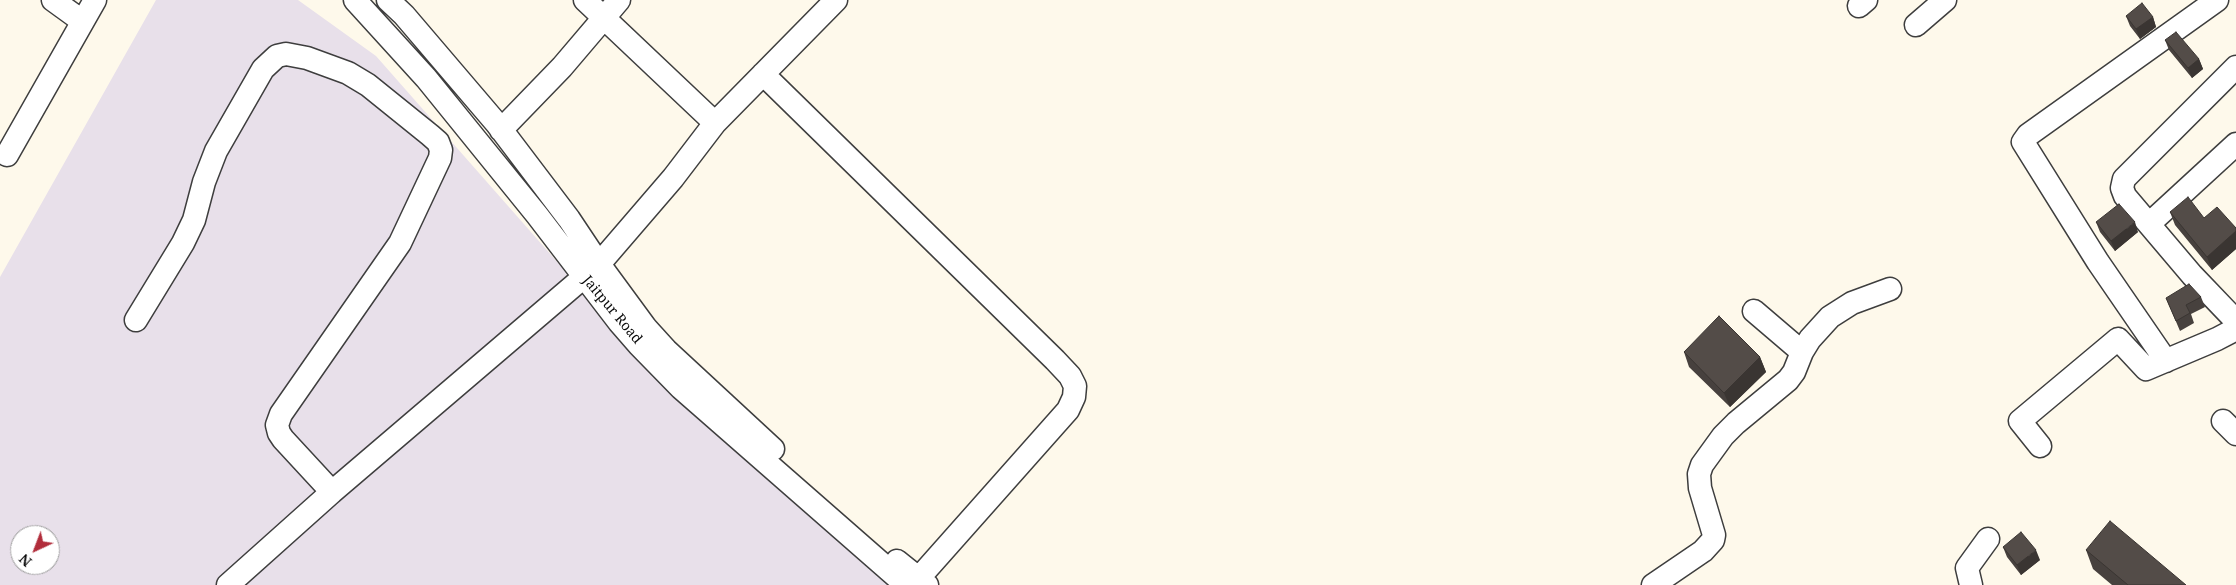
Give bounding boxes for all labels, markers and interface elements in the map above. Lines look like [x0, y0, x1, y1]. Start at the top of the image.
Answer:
street label: Jaitpur Road [579, 273, 645, 347]
north arrow [10, 525, 60, 575]
text: N [15, 550, 36, 571]

